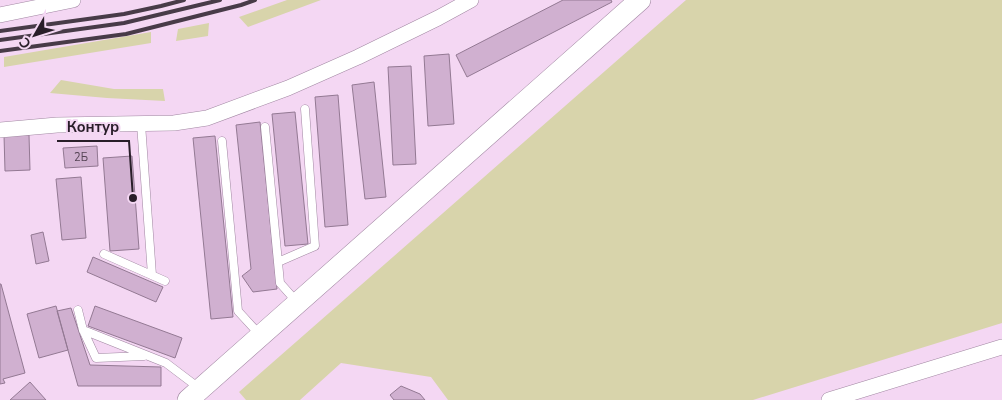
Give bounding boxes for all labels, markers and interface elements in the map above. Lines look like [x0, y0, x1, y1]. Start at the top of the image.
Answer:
north arrow [10, 10, 60, 60]
text: С [15, 33, 36, 53]
callout: Контур [57, 111, 129, 141]
text: Контур [67, 117, 119, 137]
house number: 2Б [74, 150, 88, 165]

